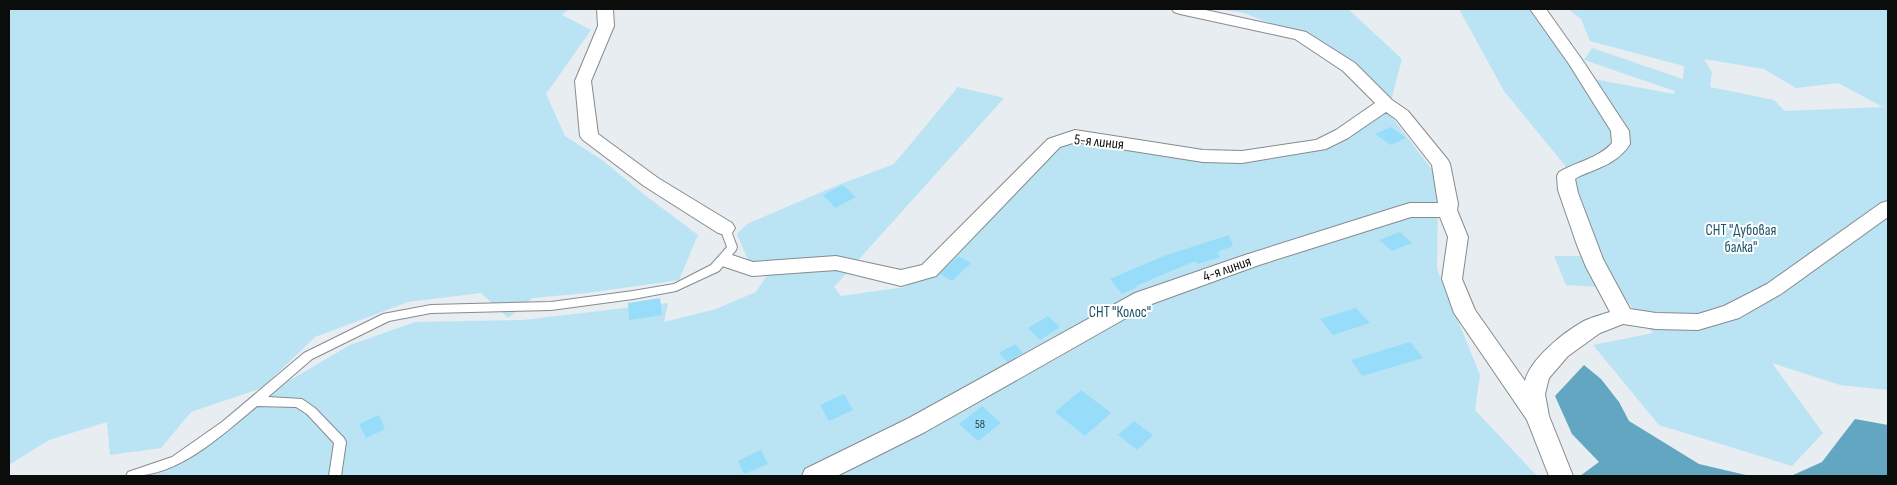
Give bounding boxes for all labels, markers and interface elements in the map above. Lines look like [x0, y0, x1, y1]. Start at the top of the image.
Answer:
street label: 5-я линия [1073, 130, 1125, 154]
park label: СНТ "Дубовая балка" [1706, 221, 1777, 257]
street label: 4-я линия [1200, 252, 1254, 286]
park label: СНТ "Колос" [1089, 303, 1151, 322]
house number: 58 [975, 417, 985, 432]

